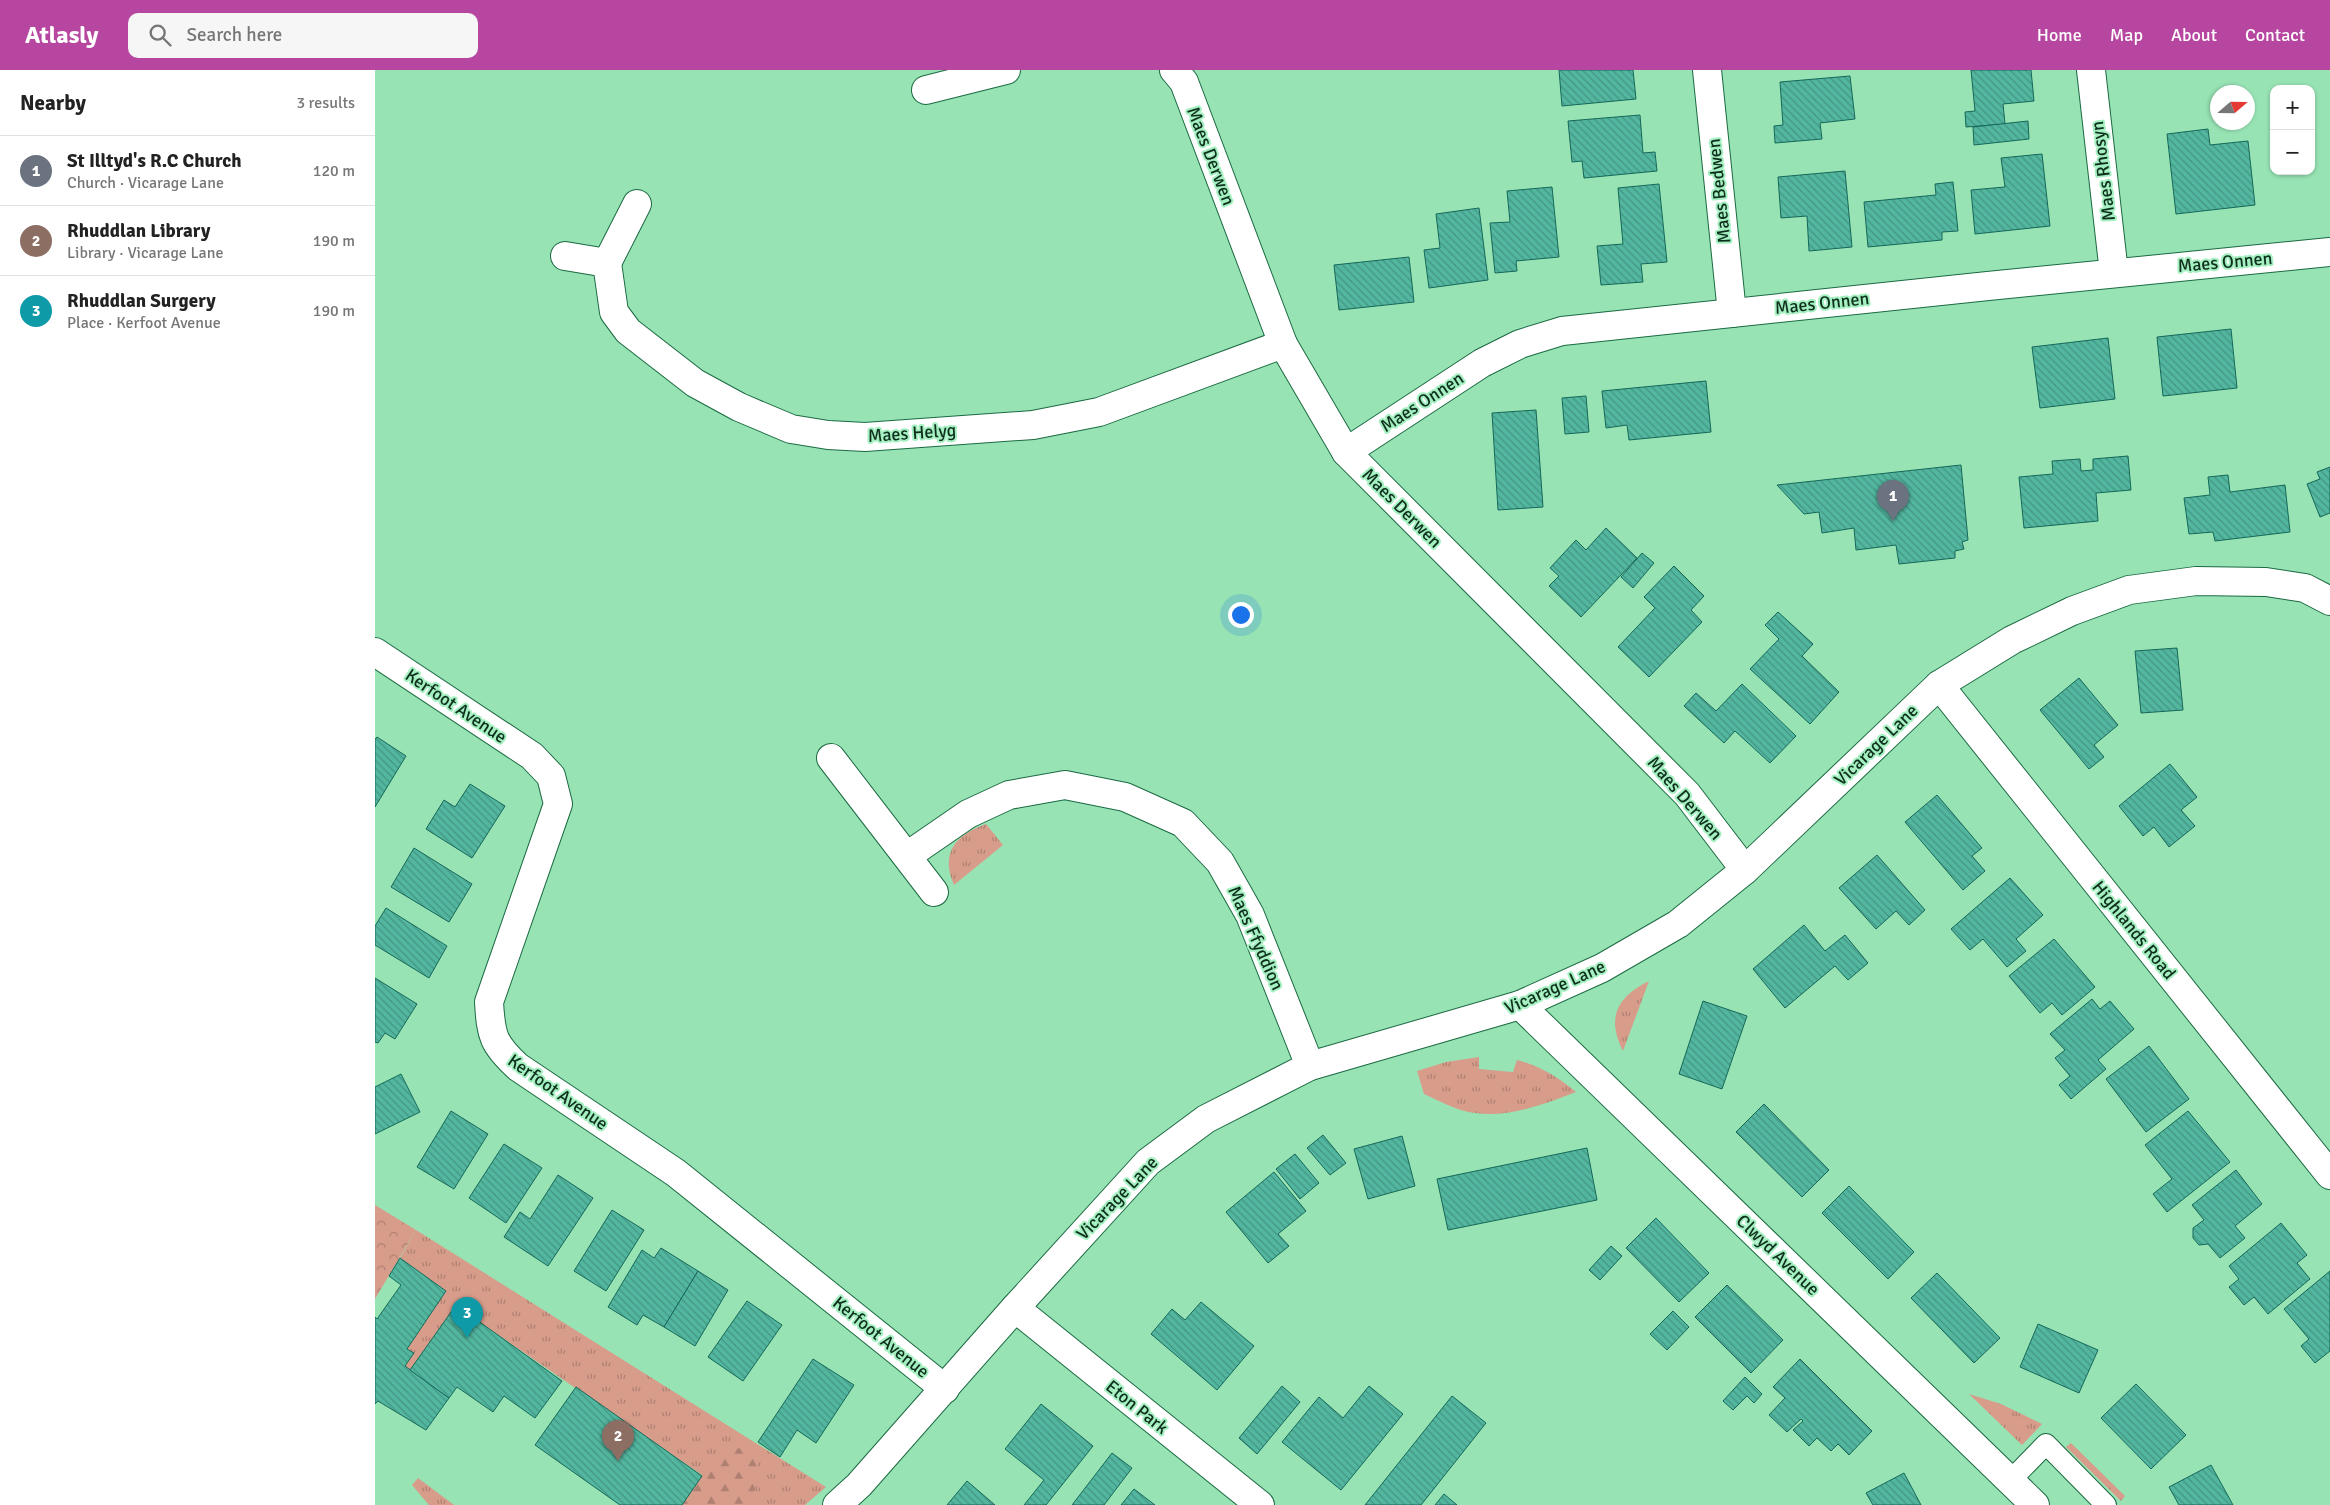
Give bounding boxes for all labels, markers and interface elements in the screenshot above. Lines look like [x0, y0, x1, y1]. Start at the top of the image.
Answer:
search box [128, 13, 478, 58]
text: Atlasly [25, 20, 98, 50]
icon: search [146, 21, 174, 49]
text: Search here [186, 23, 282, 47]
text: Home [2037, 24, 2082, 46]
text: Map [2110, 24, 2143, 46]
text: About [2171, 24, 2217, 46]
text: Contact [2245, 24, 2305, 46]
north arrow [2210, 85, 2255, 130]
map controls [2270, 85, 2315, 175]
button: + [2270, 85, 2315, 130]
text: Nearby [20, 90, 86, 116]
text: 3 results [296, 93, 355, 113]
street label: Maes Derwen [1182, 104, 1240, 208]
street label: Maes Rhosyn [2086, 120, 2120, 222]
button: − [2270, 130, 2315, 175]
street label: Maes Bedwen [1703, 137, 1735, 245]
text: St Illtyd's R.C Church [67, 149, 241, 173]
text: 1 [32, 161, 40, 181]
text: 120 m [313, 161, 355, 181]
text: Church · Vicarage Lane [67, 173, 224, 193]
text: Rhuddlan Library [67, 219, 210, 243]
text: 2 [32, 231, 40, 251]
text: 190 m [313, 231, 355, 251]
text: Library · Vicarage Lane [67, 243, 223, 263]
street label: Maes Onnen [2177, 247, 2273, 277]
street label: Maes Onnen [1774, 287, 1870, 319]
text: Rhuddlan Surgery [67, 289, 216, 313]
text: 3 [32, 301, 40, 321]
text: 190 m [313, 301, 355, 321]
text: Place · Kerfoot Avenue [67, 313, 221, 333]
street label: Maes Onnen [1376, 367, 1468, 437]
street label: Maes Helyg [867, 419, 957, 447]
street label: Maes Derwen [1358, 464, 1446, 552]
pin: 1 [1877, 480, 1909, 521]
your location [1228, 602, 1254, 628]
street label: Kerfoot Avenue [401, 664, 511, 748]
street label: Vicarage Lane [1830, 700, 1922, 790]
street label: Maes Derwen [1643, 752, 1727, 844]
street label: Highlands Road [2088, 876, 2180, 984]
street label: Maes Ffyddion [1223, 882, 1289, 994]
street label: Vicarage Lane [1501, 955, 1609, 1019]
street label: Kerfoot Avenue [504, 1049, 612, 1135]
street label: Vicarage Lane [1072, 1152, 1162, 1244]
street label: Clwyd Avenue [1732, 1210, 1824, 1300]
street label: Kerfoot Avenue [828, 1291, 934, 1383]
pin: 3 [451, 1297, 483, 1338]
street label: Eton Park [1101, 1375, 1173, 1439]
pin: 2 [602, 1420, 634, 1461]

